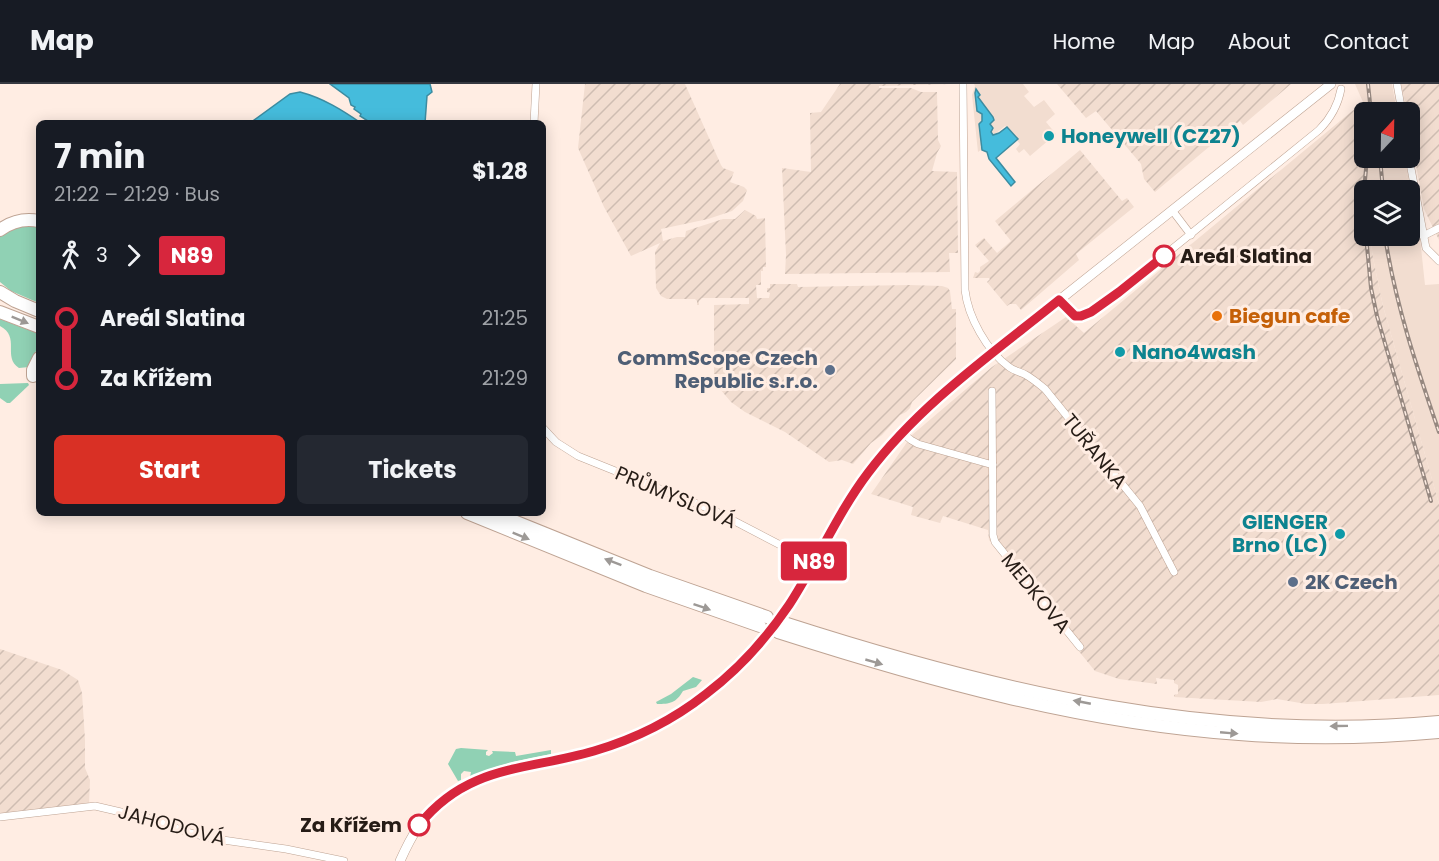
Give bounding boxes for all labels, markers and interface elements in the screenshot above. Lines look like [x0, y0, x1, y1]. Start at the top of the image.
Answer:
text: Map [30, 21, 94, 60]
text: Home [1053, 27, 1115, 56]
text: Map [1148, 27, 1195, 56]
text: About [1228, 27, 1291, 56]
text: Contact [1324, 27, 1409, 56]
north arrow [1354, 102, 1420, 168]
map controls [1354, 102, 1420, 246]
place label: Honeywell (CZ27) [1061, 122, 1241, 150]
marker: Honeywell (CZ27) [1042, 129, 1056, 143]
text: 7 min [54, 133, 146, 180]
text: $1.28 [472, 156, 528, 187]
text: 21:22 – 21:29 · Bus [54, 180, 220, 208]
button: layers [1354, 180, 1420, 246]
icon: walk [54, 239, 87, 272]
icon: forward [117, 239, 150, 272]
text: 3 [96, 241, 108, 269]
text: N89 [171, 241, 213, 270]
place label: Areál Slatina [1180, 242, 1312, 270]
marker: Areál Slatina [1153, 245, 1175, 267]
place label: Biegun cafe [1229, 302, 1350, 330]
text: Areál Slatina [100, 303, 245, 334]
text: 21:25 [482, 304, 528, 332]
marker: Biegun cafe [1210, 309, 1224, 323]
one-way arrow [11, 315, 29, 325]
place label: Nano4wash [1132, 338, 1256, 366]
place label: CommScope Czech Republic s.r.o. [617, 344, 818, 395]
marker: Nano4wash [1113, 345, 1127, 359]
text: Za Křížem [100, 363, 212, 394]
marker: CommScope Czech Republic s.r.o. [823, 363, 837, 377]
text: 21:29 [482, 364, 528, 392]
street label: TUŘANKA [1056, 407, 1134, 495]
button: Start [54, 435, 285, 504]
button: Tickets [297, 435, 528, 504]
street label: PRŮMYSLOVÁ [611, 459, 741, 535]
place label: GIENGER Brno (LC) [1232, 508, 1328, 559]
marker: GIENGER Brno (LC) [1333, 527, 1347, 541]
one-way arrow [512, 532, 530, 541]
line badge: N89 [780, 542, 848, 580]
text: N89 [793, 547, 835, 576]
street label: MEDKOVA [995, 547, 1077, 639]
one-way arrow [604, 557, 622, 567]
place label: 2K Czech [1305, 568, 1398, 596]
marker: 2K Czech [1286, 575, 1300, 589]
one-way arrow [693, 602, 711, 612]
one-way arrow [865, 658, 883, 667]
one-way arrow [1073, 697, 1092, 706]
one-way arrow [1329, 722, 1348, 731]
one-way arrow [1220, 728, 1239, 738]
street label: JAHODOVÁ [115, 797, 229, 853]
place label: Za Křížem [300, 811, 402, 839]
marker: Za Křížem [408, 814, 430, 836]

